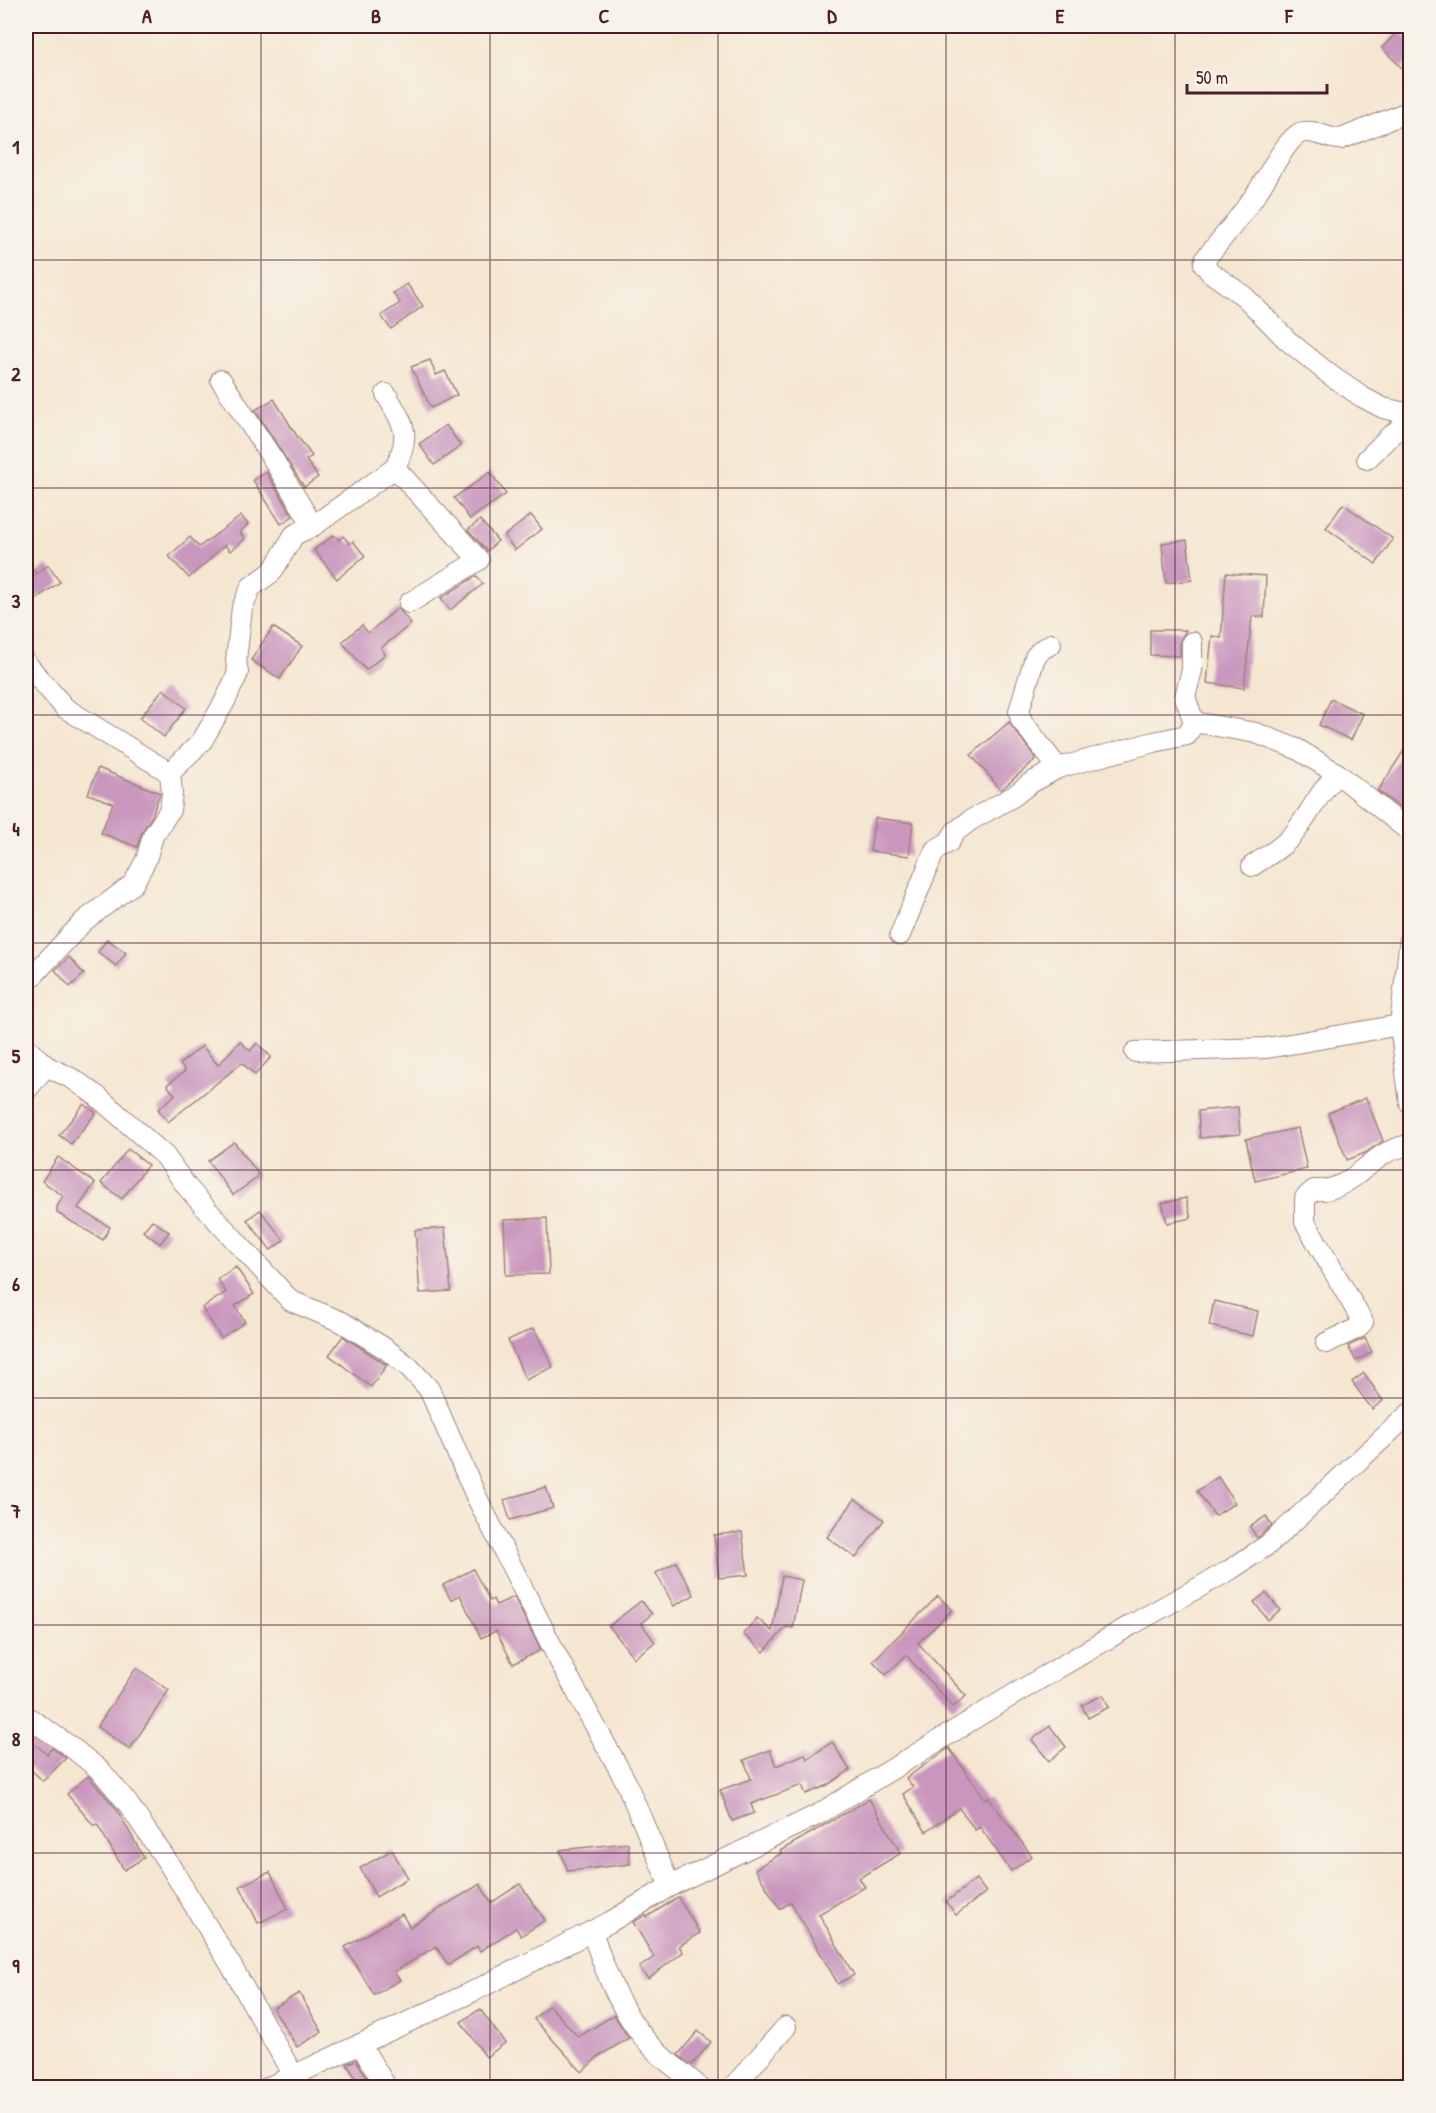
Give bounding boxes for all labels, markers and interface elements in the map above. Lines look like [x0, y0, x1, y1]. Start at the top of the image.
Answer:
text: A [142, 2, 152, 29]
text: B [371, 2, 381, 29]
text: C [599, 2, 610, 29]
text: D [827, 2, 837, 29]
text: E [1056, 2, 1065, 29]
text: F [1284, 2, 1294, 29]
scale bar [1187, 57, 1326, 95]
text: 50 m [1196, 65, 1228, 90]
text: 1 [12, 133, 20, 160]
text: 2 [11, 360, 21, 387]
text: 3 [12, 587, 21, 614]
text: 4 [12, 815, 20, 842]
text: 5 [12, 1042, 21, 1069]
text: 6 [12, 1270, 20, 1297]
text: 7 [10, 1497, 21, 1524]
text: 8 [12, 1725, 21, 1752]
text: 9 [12, 1952, 20, 1979]

